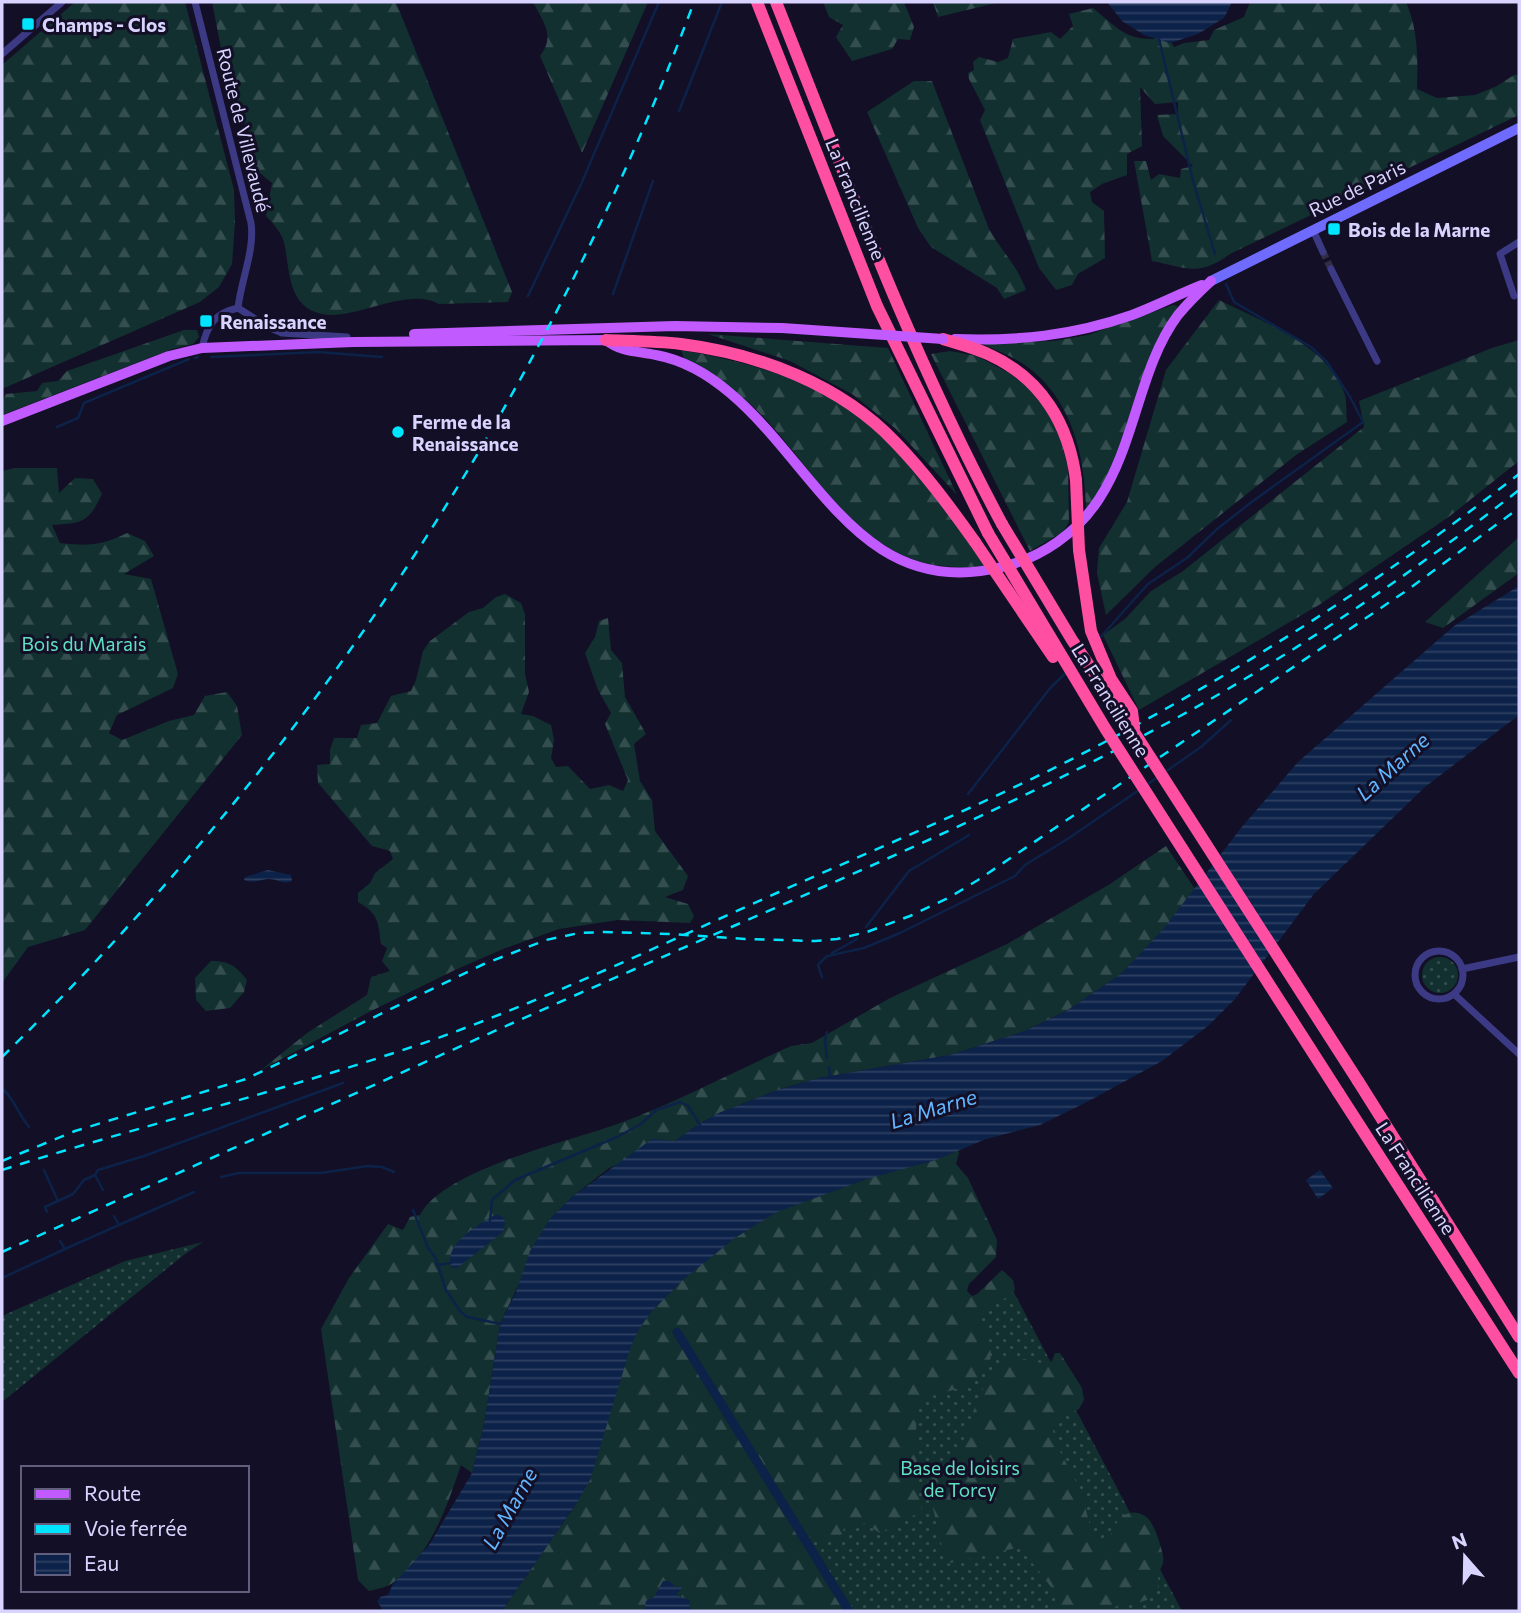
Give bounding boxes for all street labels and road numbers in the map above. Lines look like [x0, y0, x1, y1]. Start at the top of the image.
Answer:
street label: Route de Villevaudé [212, 45, 276, 215]
street label: La Francilienne [821, 135, 891, 263]
street label: Rue de Paris [1305, 155, 1409, 221]
street label: La Francilienne [1067, 639, 1155, 761]
street label: La Francilienne [1371, 1118, 1461, 1238]

